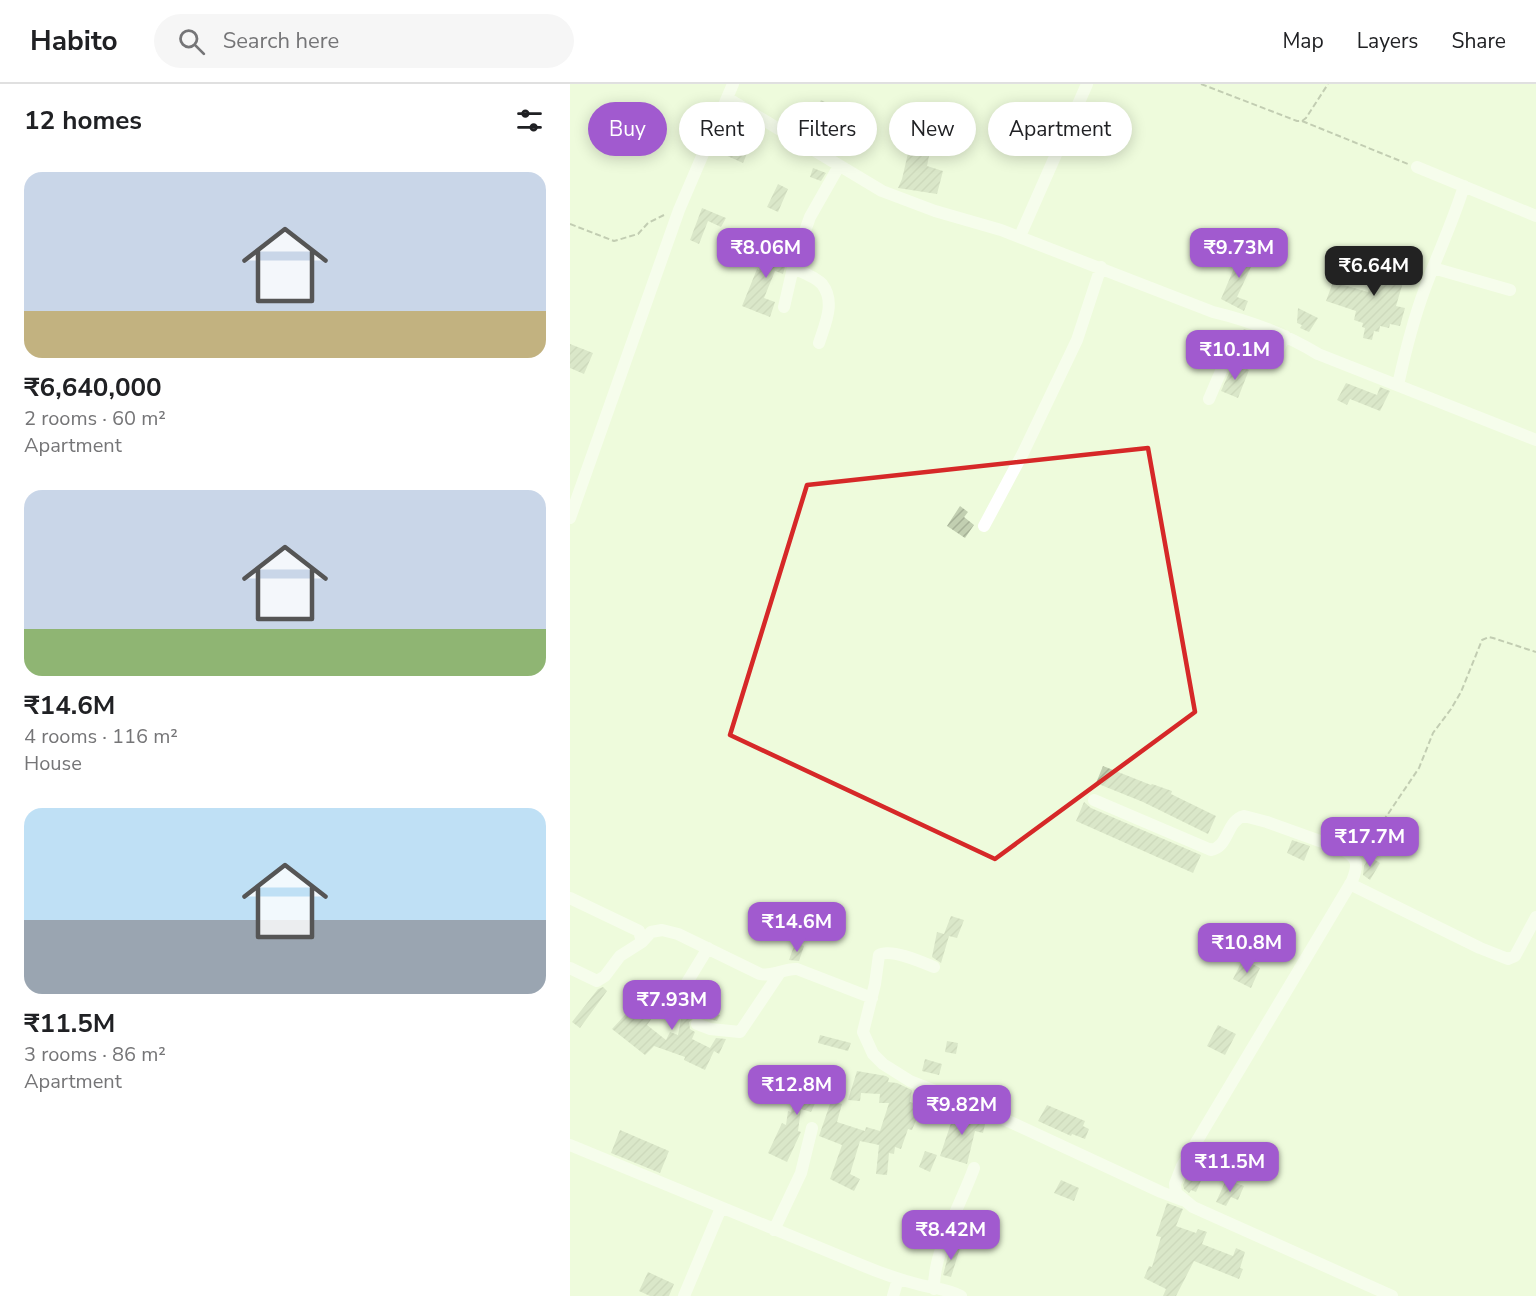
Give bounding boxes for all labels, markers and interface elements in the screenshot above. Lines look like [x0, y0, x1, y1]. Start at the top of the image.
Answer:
search box [154, 14, 574, 68]
text: Habito [30, 22, 118, 60]
icon: search [175, 25, 208, 58]
text: Search here [223, 26, 339, 56]
text: Map [1282, 27, 1324, 55]
text: Layers [1357, 27, 1418, 55]
text: Share [1451, 27, 1506, 55]
chip: Buy [588, 102, 667, 156]
chip: Rent [679, 102, 765, 156]
chip: Filters [777, 102, 877, 156]
chip: New [889, 102, 976, 156]
chip: Apartment [988, 102, 1132, 156]
text: 12 homes [24, 103, 142, 138]
icon: filters [513, 104, 546, 137]
icon: home [231, 211, 339, 319]
pin: ₹8.06M [717, 228, 815, 279]
pin: ₹9.73M [1190, 228, 1288, 279]
text: ₹8.06M [731, 234, 801, 261]
text: ₹9.73M [1204, 234, 1274, 261]
pin: ₹6.64M [1325, 246, 1423, 297]
text: ₹6.64M [1339, 252, 1409, 279]
pin: ₹10.1M [1186, 330, 1284, 381]
text: ₹10.1M [1200, 336, 1270, 363]
text: ₹6,640,000 [24, 370, 162, 405]
text: 2 rooms · 60 m² [24, 405, 166, 432]
text: Apartment [24, 432, 122, 459]
icon: home [231, 529, 339, 637]
text: ₹14.6M [24, 688, 115, 723]
text: 4 rooms · 116 m² [24, 723, 178, 750]
text: House [24, 750, 82, 777]
pin: ₹17.7M [1321, 817, 1419, 868]
text: ₹17.7M [1335, 823, 1405, 850]
icon: home [231, 847, 339, 955]
pin: ₹14.6M [748, 902, 846, 953]
text: ₹14.6M [762, 908, 832, 935]
pin: ₹10.8M [1198, 923, 1296, 974]
text: ₹10.8M [1212, 929, 1282, 956]
pin: ₹7.93M [623, 980, 721, 1031]
text: ₹7.93M [637, 986, 707, 1013]
text: ₹11.5M [24, 1006, 115, 1041]
text: 3 rooms · 86 m² [24, 1041, 166, 1068]
pin: ₹12.8M [748, 1065, 846, 1116]
text: Apartment [24, 1068, 122, 1095]
text: ₹12.8M [762, 1071, 832, 1098]
pin: ₹9.82M [913, 1085, 1011, 1136]
text: ₹9.82M [927, 1091, 997, 1118]
pin: ₹11.5M [1181, 1142, 1279, 1193]
text: ₹11.5M [1195, 1148, 1265, 1175]
pin: ₹8.42M [902, 1210, 1000, 1261]
text: ₹8.42M [916, 1216, 986, 1243]

